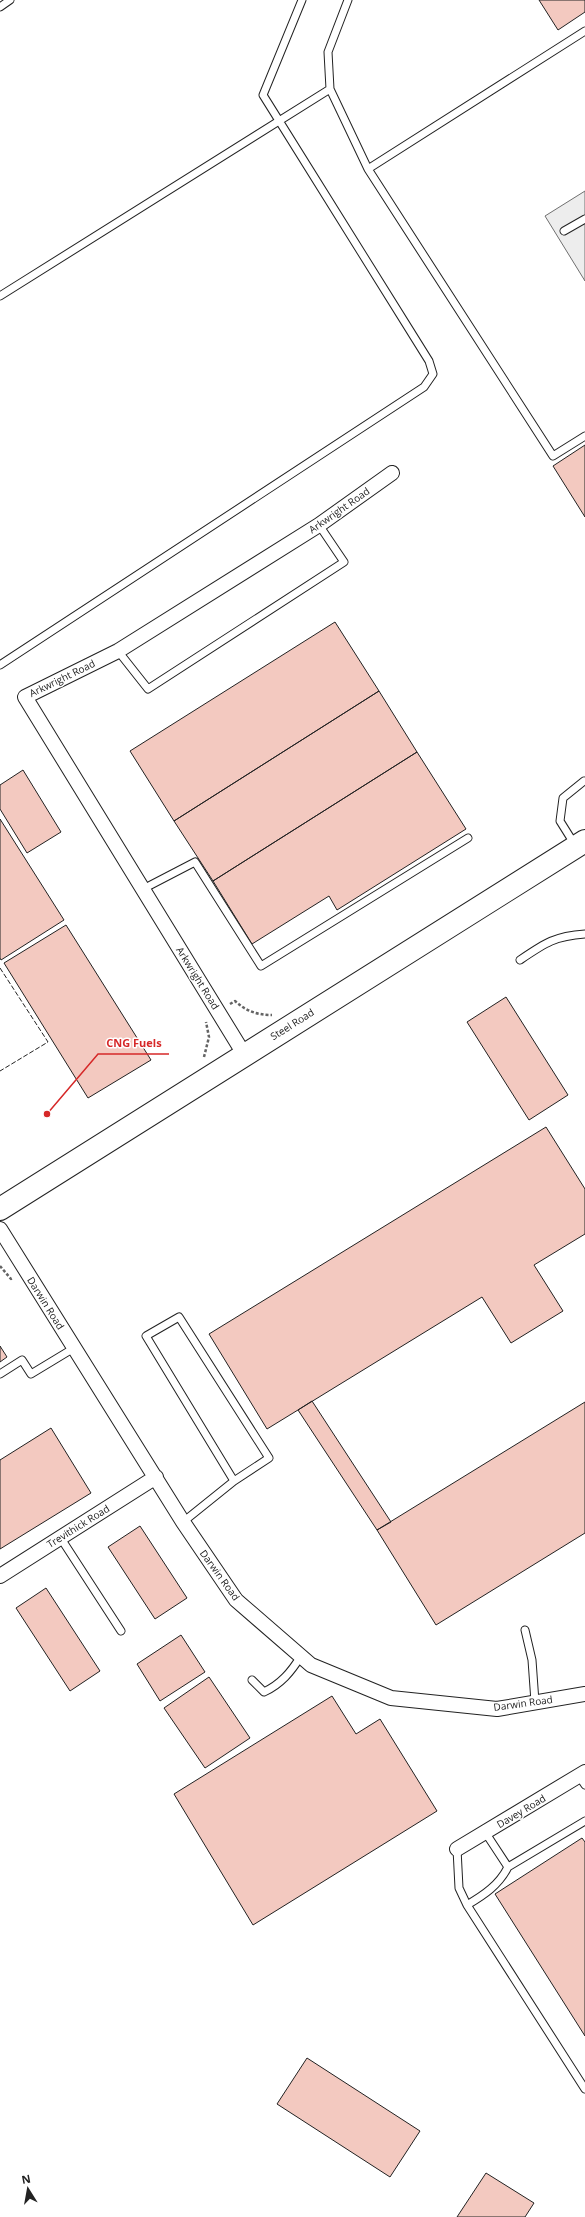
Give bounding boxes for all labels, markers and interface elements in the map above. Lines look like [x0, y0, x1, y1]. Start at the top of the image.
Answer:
street label: Arkwright Road [306, 484, 372, 536]
street label: Arkwright Road [27, 656, 97, 700]
street label: Arkwright Road [173, 944, 223, 1012]
street label: Steel Road [267, 1005, 317, 1043]
callout: CNG Fuels [98, 1031, 169, 1054]
text: CNG Fuels [106, 1035, 162, 1050]
street label: Darwin Road [24, 1274, 68, 1332]
street label: Trevithick Road [44, 1501, 112, 1551]
street label: Darwin Road [197, 1547, 243, 1603]
street label: Darwin Road [492, 1692, 554, 1714]
street label: Davey Road [494, 1791, 548, 1831]
north arrow [8, 2169, 48, 2209]
text: N [20, 2170, 32, 2187]

